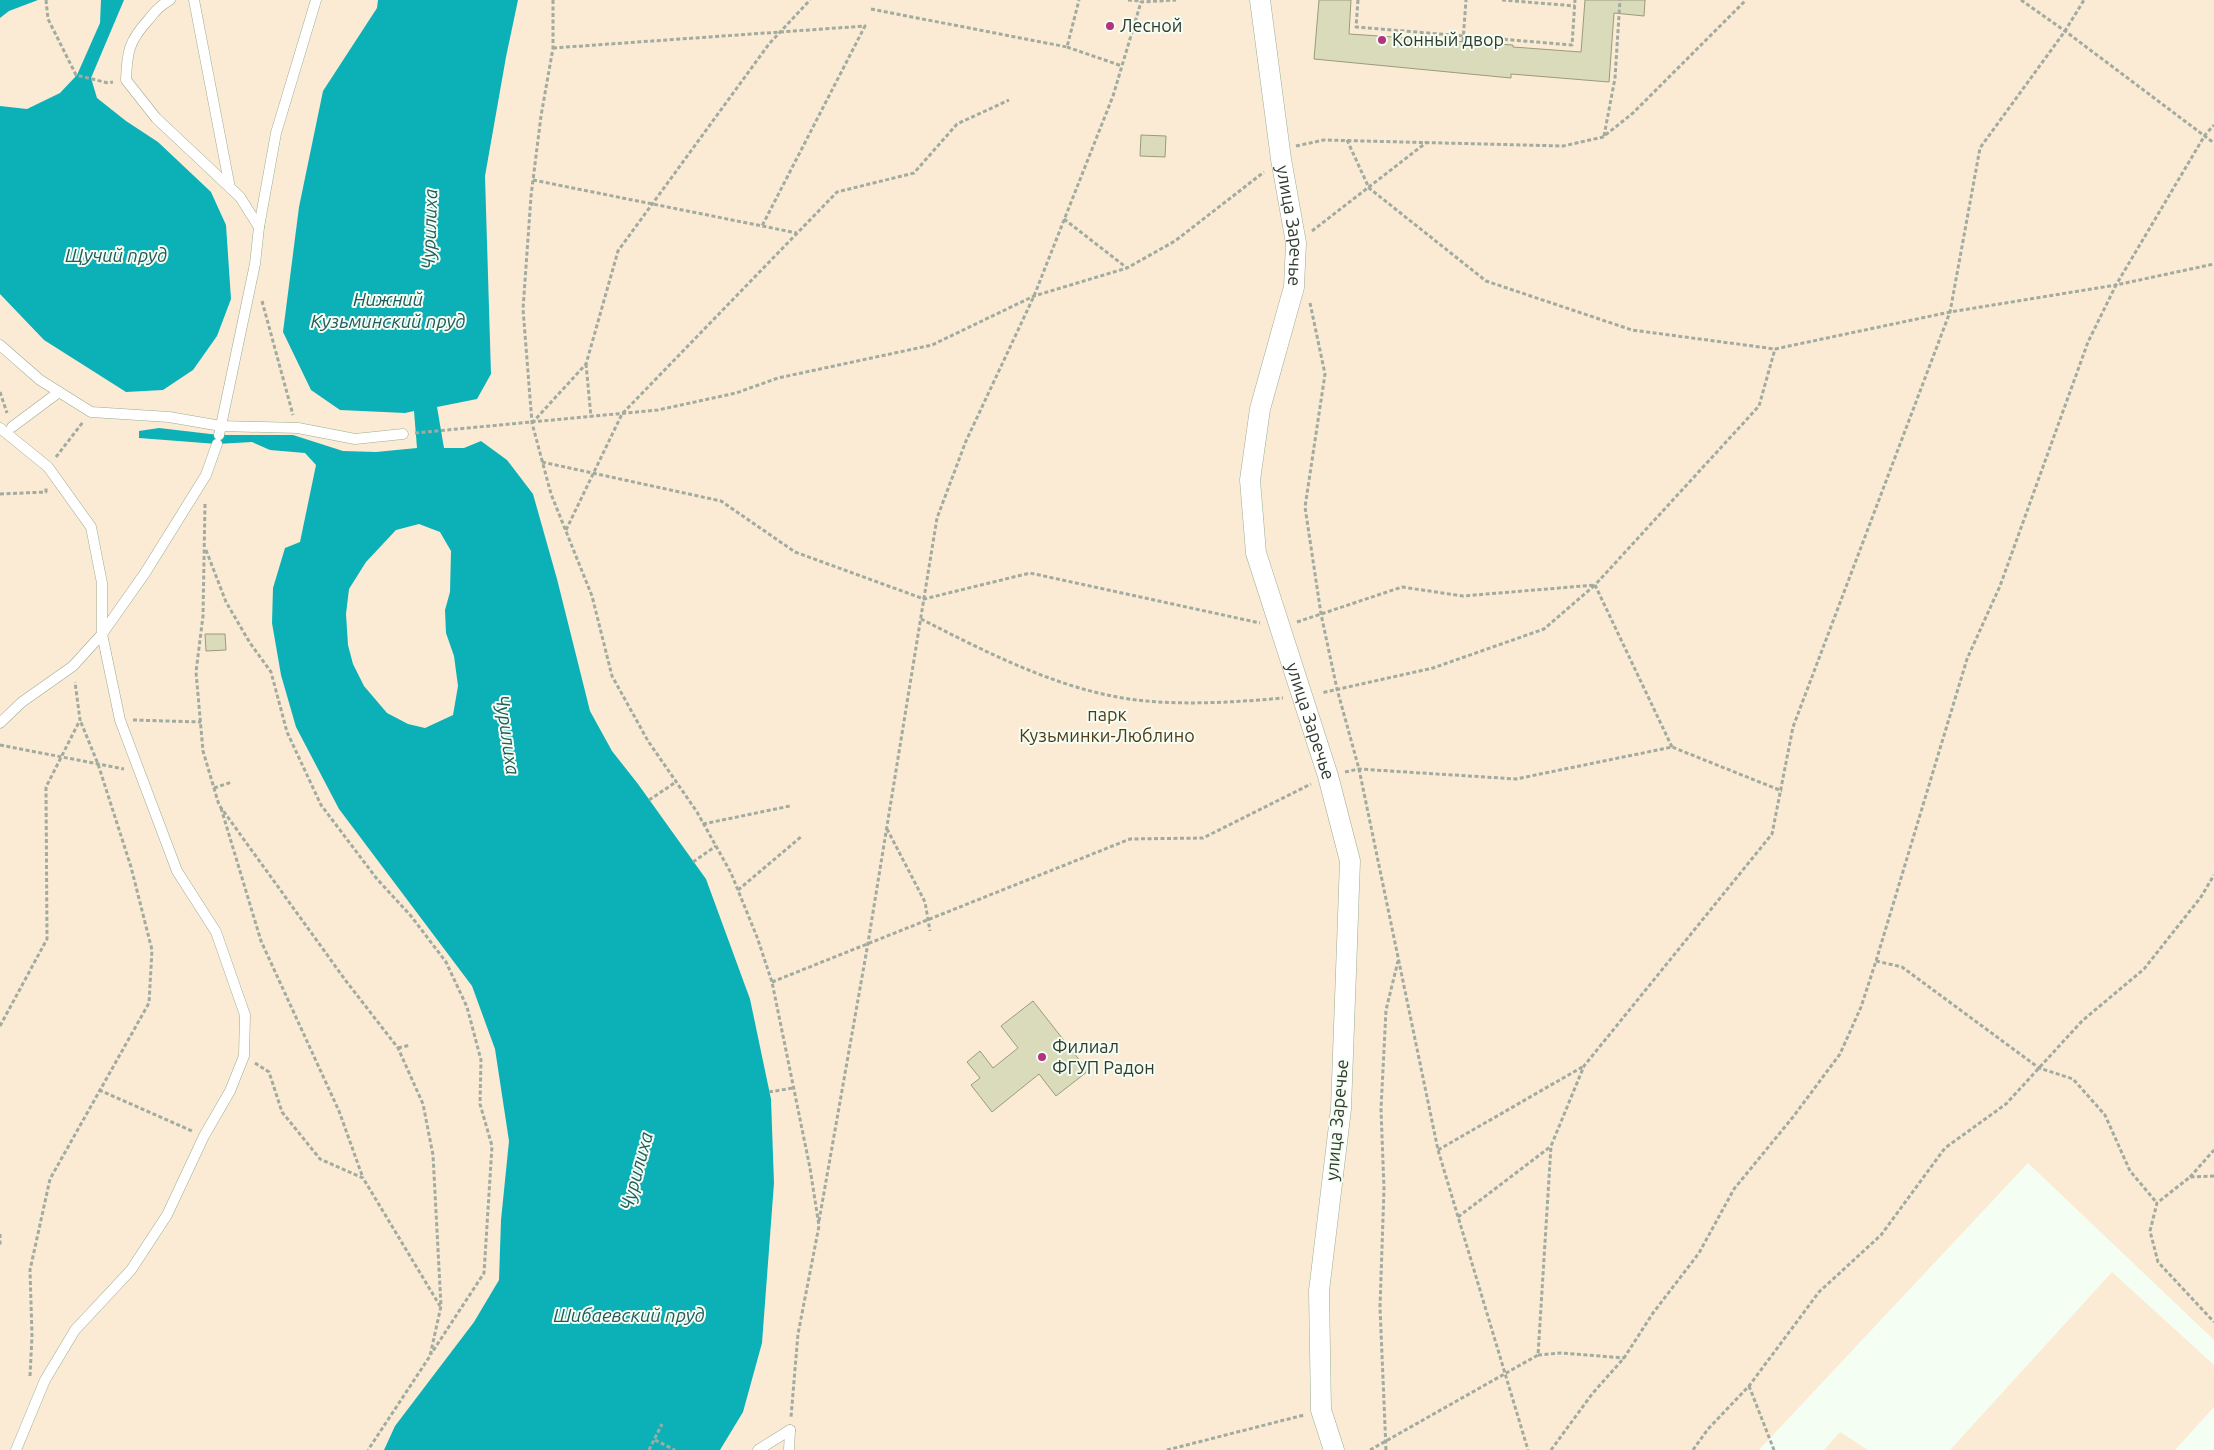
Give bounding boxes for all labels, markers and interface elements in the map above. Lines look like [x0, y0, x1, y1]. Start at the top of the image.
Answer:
place label: Лесной [1120, 15, 1182, 35]
marker: Лесной [1104, 20, 1116, 32]
place label: Конный двор [1392, 29, 1504, 49]
marker: Конный двор [1376, 34, 1388, 46]
street label: улица Заречье [1273, 164, 1308, 287]
water label: Чурилиха [417, 188, 441, 270]
water label: Щучий пруд [65, 244, 167, 266]
water label: Нижний Кузьминский пруд [310, 288, 466, 332]
street label: улица Заречье [1283, 660, 1339, 782]
water label: Чурилиха [492, 694, 524, 776]
park label: парк Кузьминки-Люблино [1019, 704, 1195, 745]
place label: Филиал ФГУП Радон [1052, 1036, 1155, 1077]
marker: Филиал ФГУП Радон [1036, 1051, 1048, 1063]
street label: улица Заречье [1321, 1058, 1351, 1182]
water label: Чурилиха [615, 1129, 657, 1213]
water label: Шибаевский пруд [553, 1304, 705, 1326]

